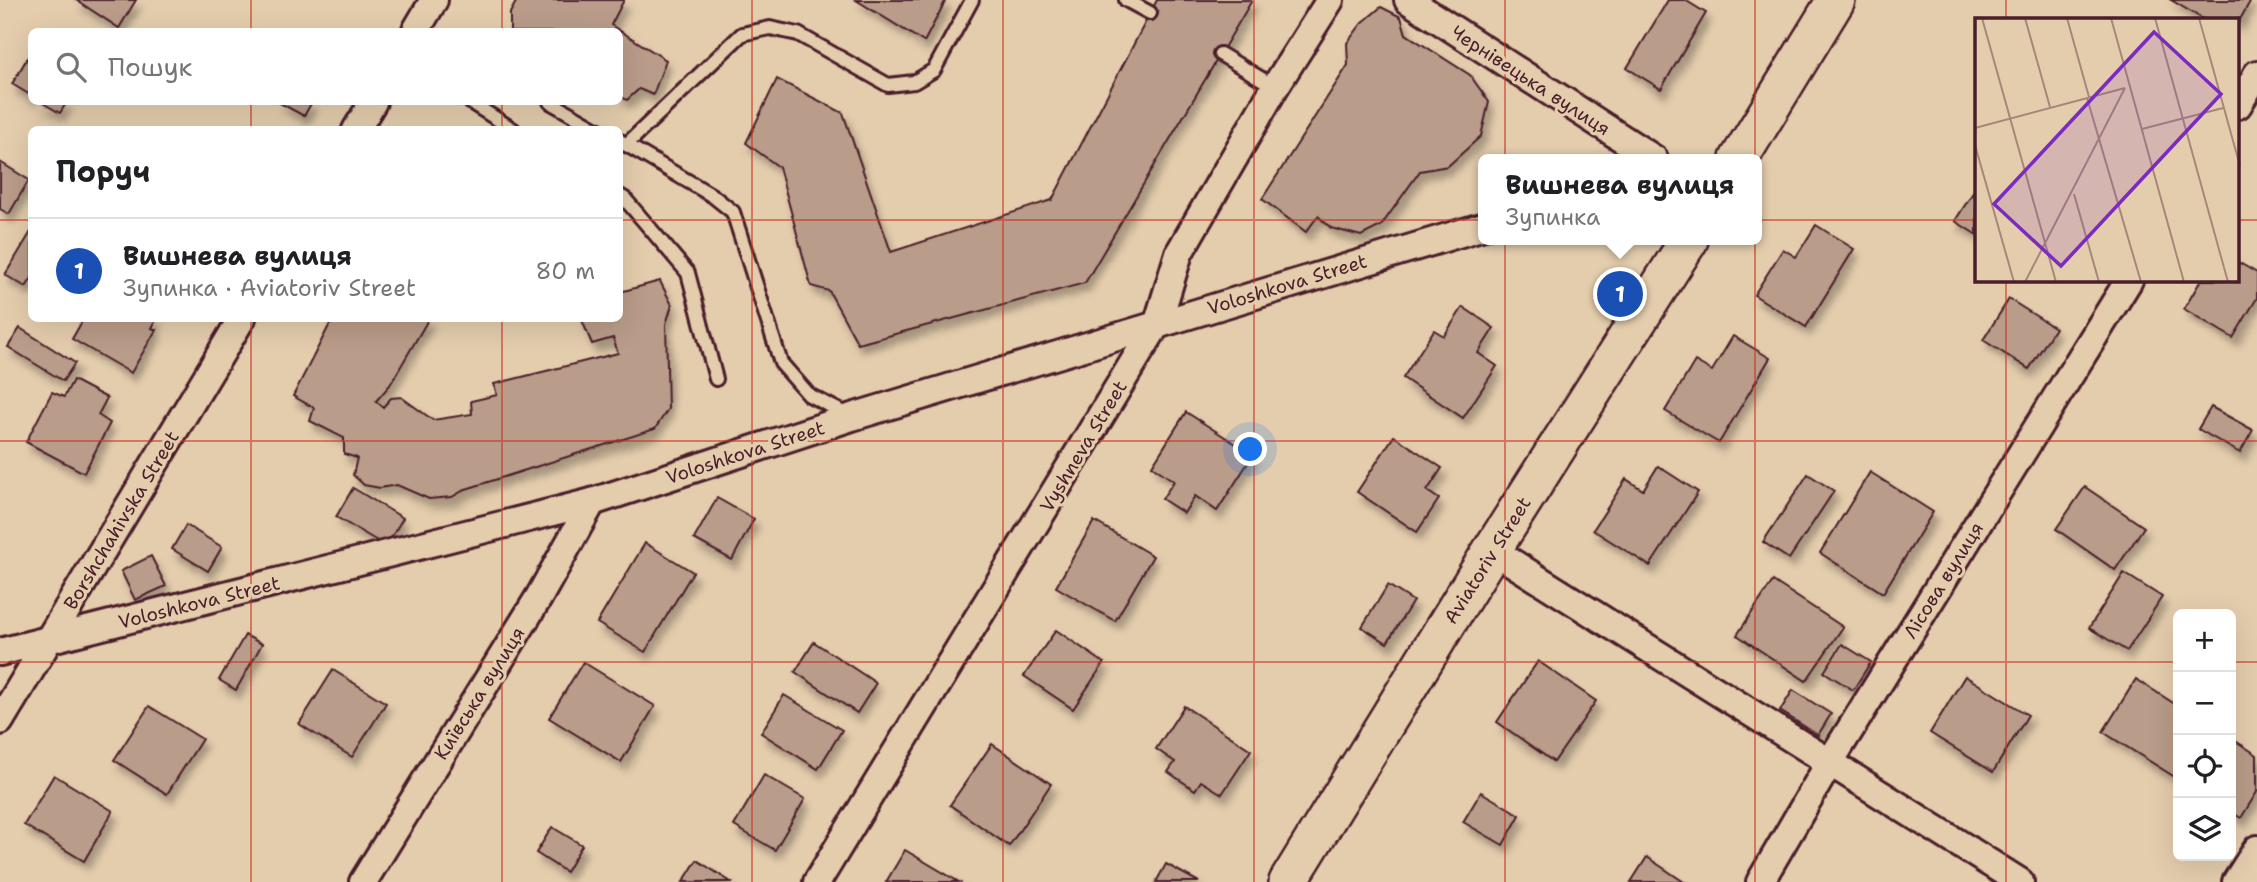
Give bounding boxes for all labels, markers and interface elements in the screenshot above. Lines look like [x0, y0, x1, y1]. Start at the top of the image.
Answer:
inset map [1975, 18, 2240, 282]
street label: Чернівецька вулиця [1446, 20, 1615, 141]
search box [28, 28, 623, 105]
icon: search [52, 48, 90, 86]
text: Пошук [108, 49, 192, 84]
text: Поруч [56, 151, 150, 192]
popup [1478, 154, 1762, 245]
text: Вишнева вулиця [1506, 167, 1734, 202]
text: Зупинка [1506, 202, 1600, 232]
text: Вишнева вулиця [123, 238, 352, 273]
street label: Voloshkova Street [1204, 248, 1370, 321]
text: 1 [74, 256, 84, 286]
text: 80 m [536, 256, 595, 286]
pin: 1 [1597, 268, 1643, 320]
text: Зупинка · Aviatoriv Street [123, 273, 416, 303]
street label: Vyshneva Street [1034, 376, 1133, 517]
street label: Voloshkova Street [663, 415, 828, 490]
street label: Borshchahivska Street [58, 426, 185, 614]
your location [1233, 432, 1267, 466]
street label: Aviatoriv Street [1438, 492, 1537, 629]
street label: Лісова вулиця [1898, 517, 1989, 643]
street label: Voloshkova Street [116, 570, 282, 635]
map controls [2173, 609, 2236, 861]
button: + [2173, 609, 2236, 672]
street label: Київська вулиця [428, 622, 530, 764]
button: − [2173, 672, 2236, 735]
button: locate [2173, 735, 2236, 798]
button: layers [2173, 798, 2236, 861]

